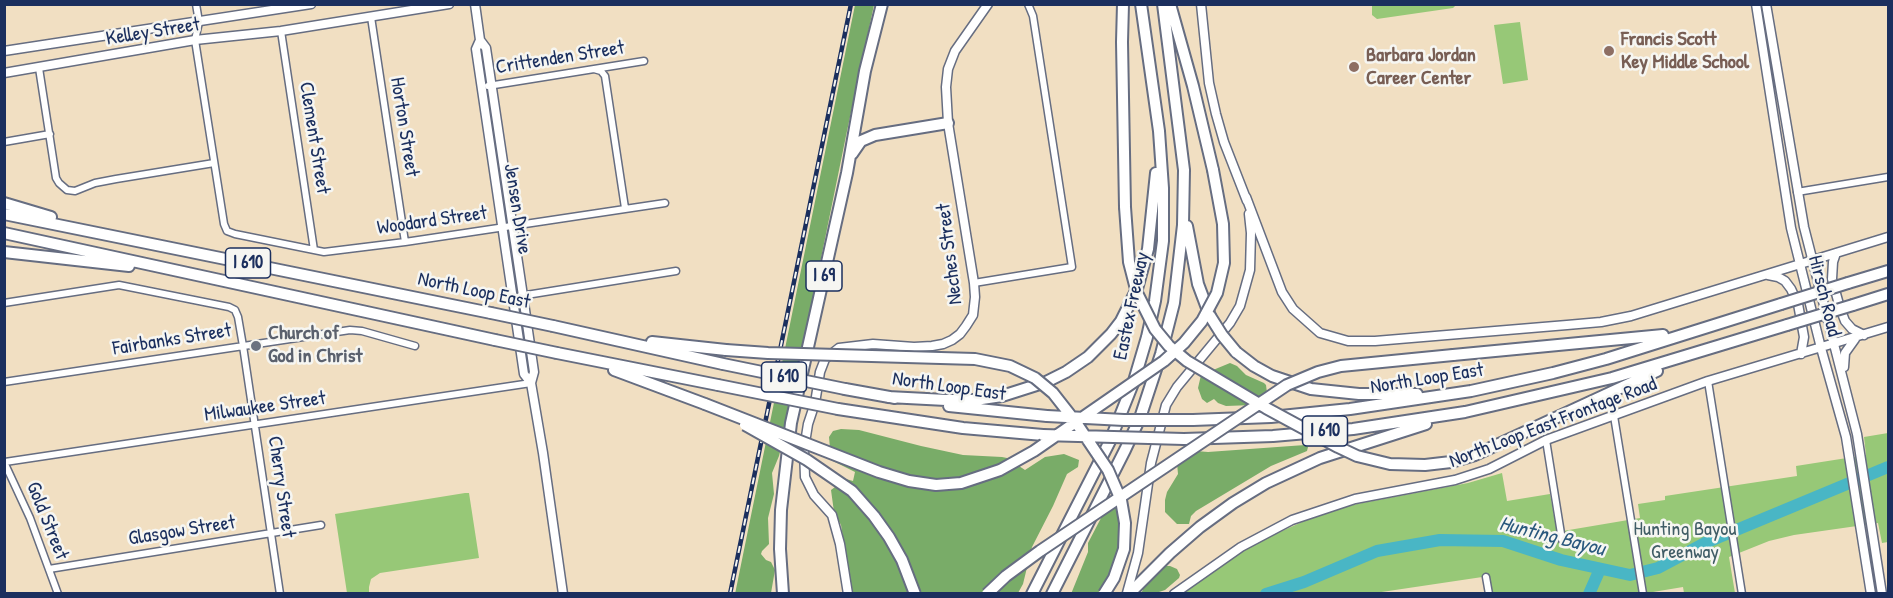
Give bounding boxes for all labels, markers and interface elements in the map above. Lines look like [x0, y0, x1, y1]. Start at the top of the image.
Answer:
street label: Kelley Street [104, 13, 202, 51]
place label: Francis Scott Key Middle School [1621, 28, 1749, 75]
street label: Crittenden Street [494, 36, 626, 80]
place label: Barbara Jordan Career Center [1366, 44, 1476, 91]
marker: Francis Scott Key Middle School [1602, 44, 1616, 58]
marker: Barbara Jordan Career Center [1347, 60, 1361, 74]
street label: Horton Street [384, 76, 424, 178]
street label: Clement Street [293, 80, 335, 196]
street label: Jensen Drive [498, 162, 536, 256]
street label: Woodard Street [375, 201, 489, 241]
street label: Neches Street [932, 202, 968, 306]
road number: I 610 [226, 248, 270, 278]
street label: Eastex Freeway [1109, 250, 1155, 362]
street label: Hirsch Road [1802, 253, 1846, 339]
road number: I 69 [806, 261, 842, 291]
street label: North Loop East [416, 267, 532, 315]
street label: Fairbanks Street [111, 319, 233, 361]
place label: Church of God in Christ [268, 322, 362, 369]
marker: Church of God in Christ [249, 339, 263, 353]
street label: North Loop East [1369, 358, 1485, 400]
road number: I 610 [762, 362, 806, 392]
street label: North Loop East [891, 367, 1007, 407]
street label: North Loop East Frontage Road [1446, 372, 1660, 474]
street label: Milwaukee Street [203, 387, 327, 427]
road number: I 610 [1302, 416, 1348, 446]
street label: Cherry Street [262, 435, 300, 539]
street label: Gold Street [21, 479, 73, 563]
street label: Glasgow Street [127, 511, 237, 551]
water label: Hunting Bayou [1497, 512, 1607, 562]
park label: Hunting Bayou Greenway [1634, 518, 1736, 565]

